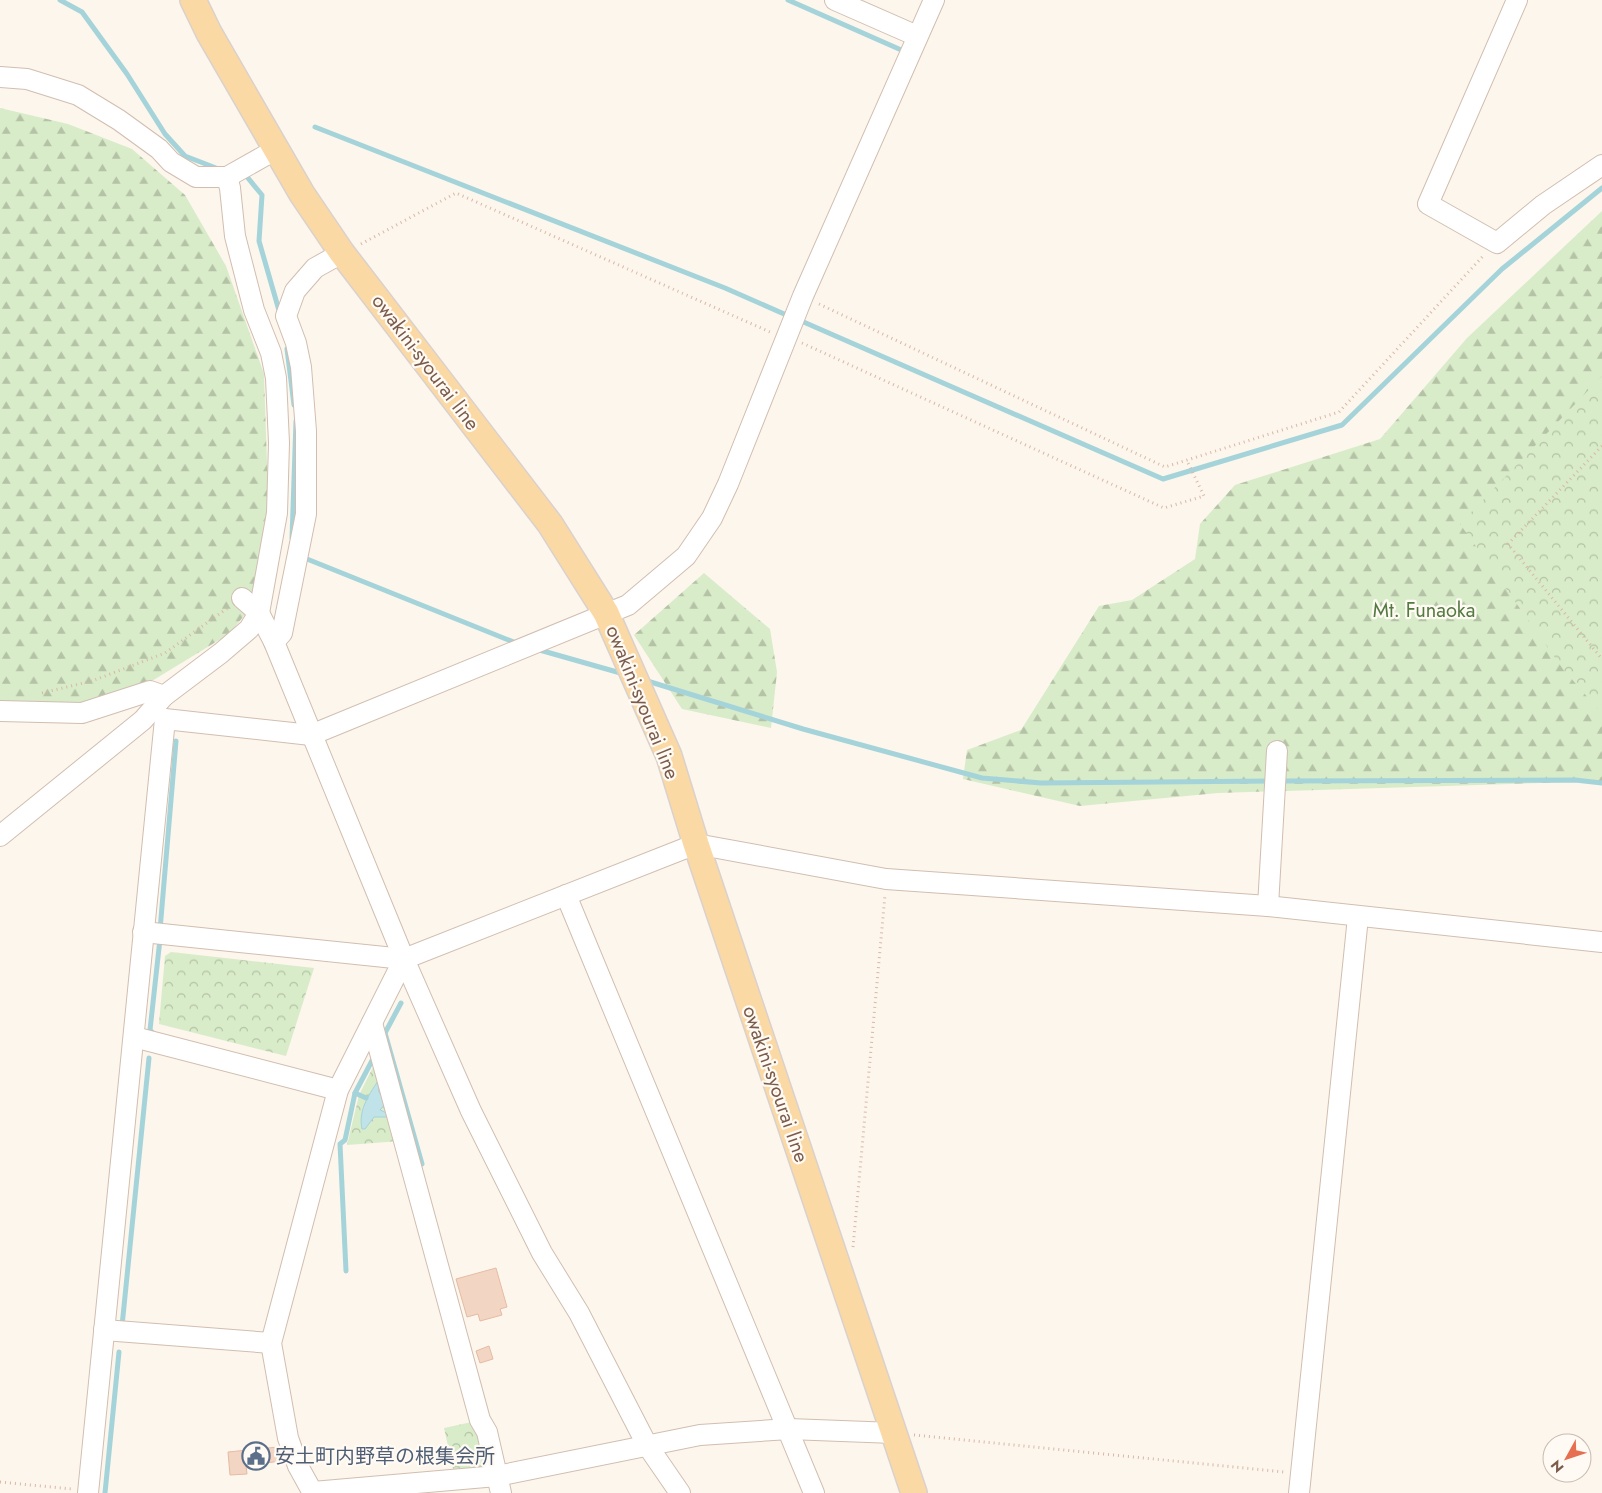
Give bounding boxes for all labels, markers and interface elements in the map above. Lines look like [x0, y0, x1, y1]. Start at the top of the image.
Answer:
street label: owakini-syourai line [365, 288, 487, 436]
park label: Mt. Funaoka [1373, 596, 1475, 625]
street label: owakini-syourai line [598, 621, 687, 784]
street label: owakini-syourai line [735, 1002, 816, 1166]
north arrow [1542, 1433, 1592, 1483]
public building icon: 安土町内野草の根集会所 [241, 1441, 271, 1471]
place label: 安土町内野草の根集会所 [275, 1442, 495, 1471]
text: N [1546, 1456, 1568, 1477]

